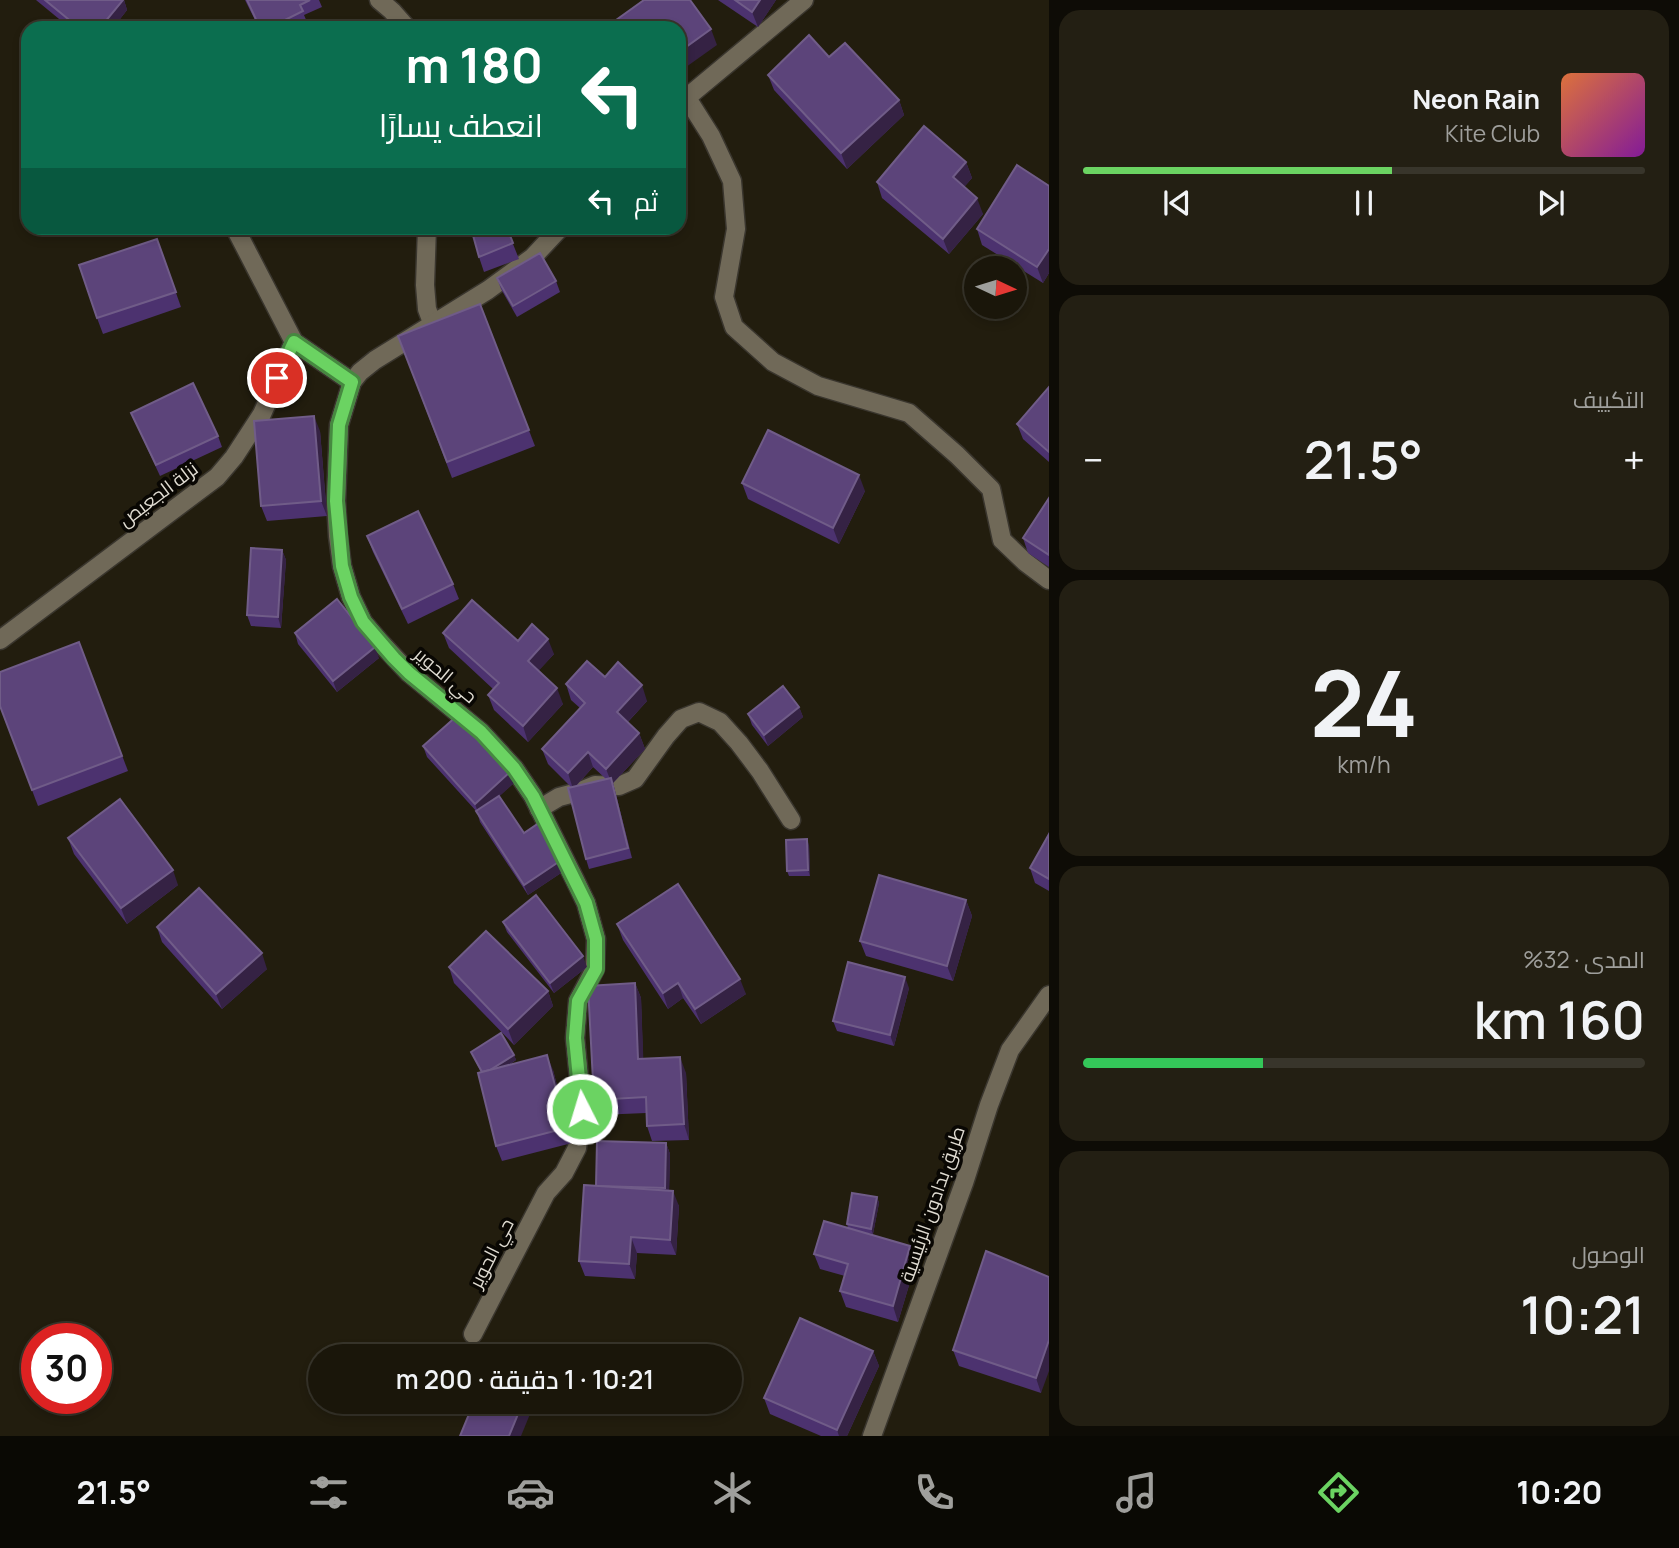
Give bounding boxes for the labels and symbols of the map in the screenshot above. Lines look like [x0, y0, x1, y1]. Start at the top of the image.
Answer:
north arrow [964, 256, 1027, 318]
pin [247, 348, 307, 408]
street label: نزلة الجعيص [113, 455, 203, 533]
street label: حي الحوير [407, 640, 483, 710]
position arrow [545, 1072, 619, 1146]
street label: طريق بدادون الرئيسية [893, 1123, 971, 1285]
street label: حي الحوير [462, 1214, 521, 1294]
speed limit sign: 30 [21, 1323, 112, 1414]

